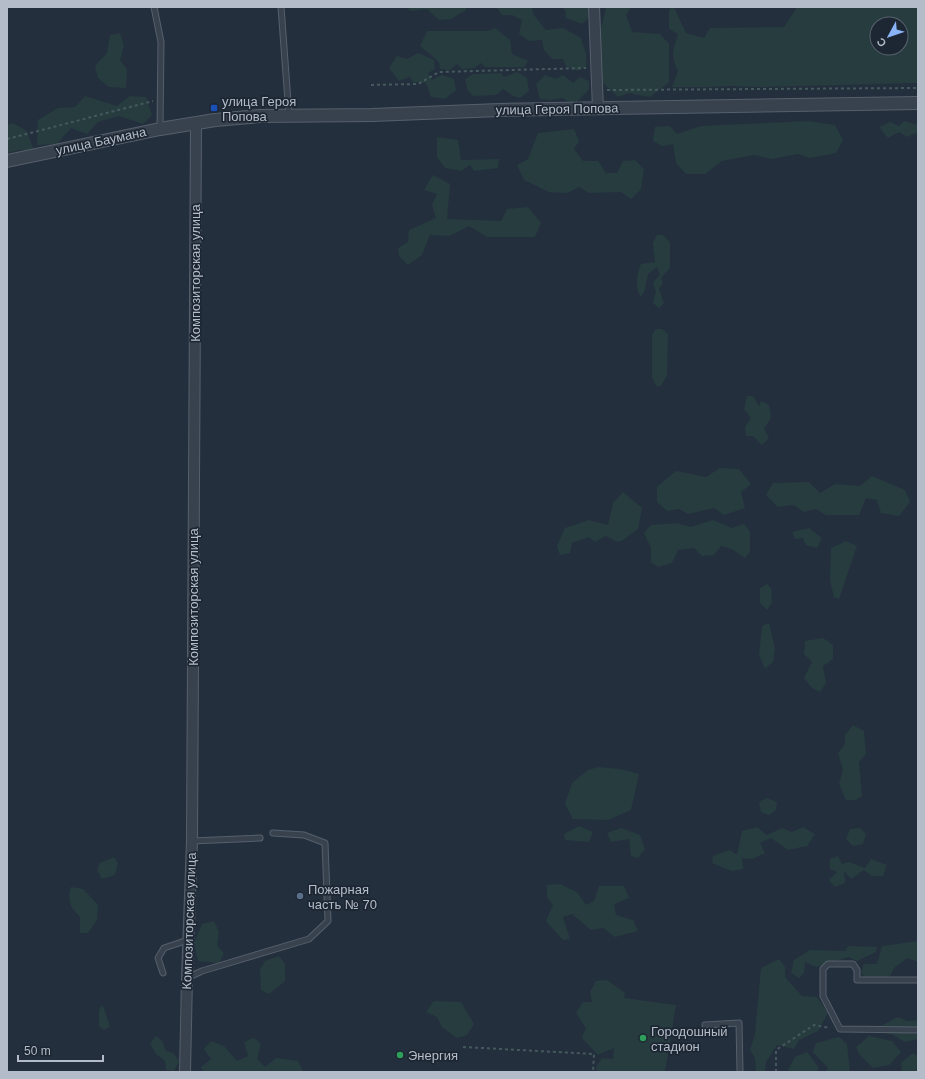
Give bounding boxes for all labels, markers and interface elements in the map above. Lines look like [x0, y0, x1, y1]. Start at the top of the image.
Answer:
north arrow [869, 16, 909, 56]
text: С [874, 35, 888, 49]
place label: улица Героя Попова [222, 94, 296, 124]
street label: улица Героя Попова [496, 100, 619, 118]
marker: улица Героя Попова [209, 103, 219, 113]
street label: улица Баумана [54, 124, 148, 158]
street label: Композиторская улица [188, 204, 203, 342]
street label: Композиторская улица [186, 528, 201, 666]
street label: Композиторская улица [179, 851, 199, 990]
place label: Пожарная часть № 70 [308, 882, 377, 912]
marker: Пожарная часть № 70 [295, 891, 305, 901]
place label: Городошный стадион [651, 1024, 728, 1054]
marker: Городошный стадион [638, 1033, 648, 1043]
scale bar [18, 1037, 103, 1063]
text: 50 m [24, 1044, 51, 1058]
place label: Энергия [408, 1048, 458, 1063]
marker: Энергия [395, 1050, 405, 1060]

